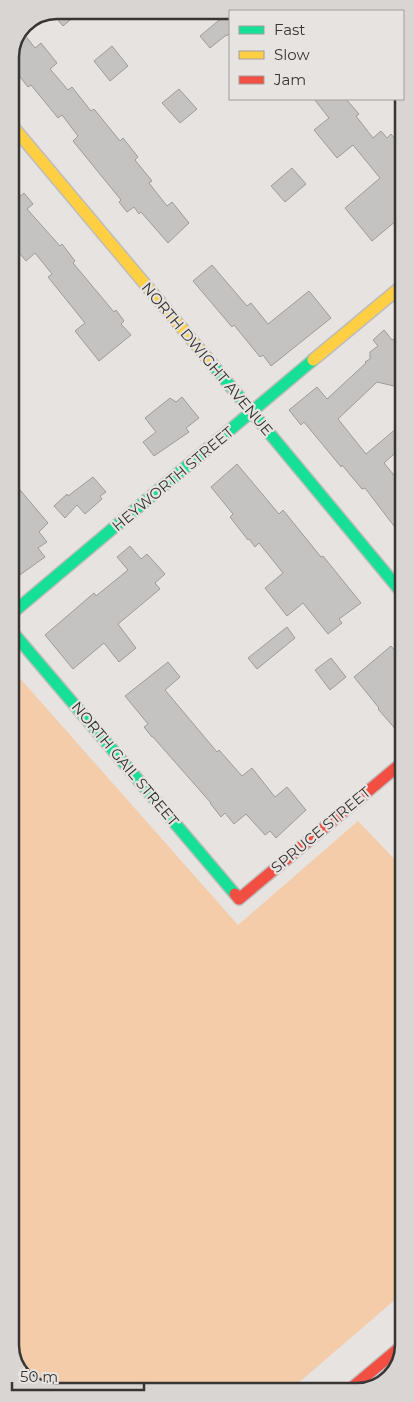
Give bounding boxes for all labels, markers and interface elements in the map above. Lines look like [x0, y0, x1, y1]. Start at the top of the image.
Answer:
legend [229, 10, 404, 100]
text: Fast [274, 20, 305, 39]
text: Slow [274, 45, 310, 64]
text: Jam [273, 70, 306, 89]
street label: NORTH DWIGHT AVENUE [138, 278, 277, 439]
street label: HEYWORTH STREET [108, 422, 238, 535]
street label: NORTH GAIL STREET [68, 697, 183, 830]
street label: SPRUCE STREET [267, 782, 375, 877]
scale bar [12, 1360, 145, 1392]
text: 50 m [20, 1367, 58, 1386]

